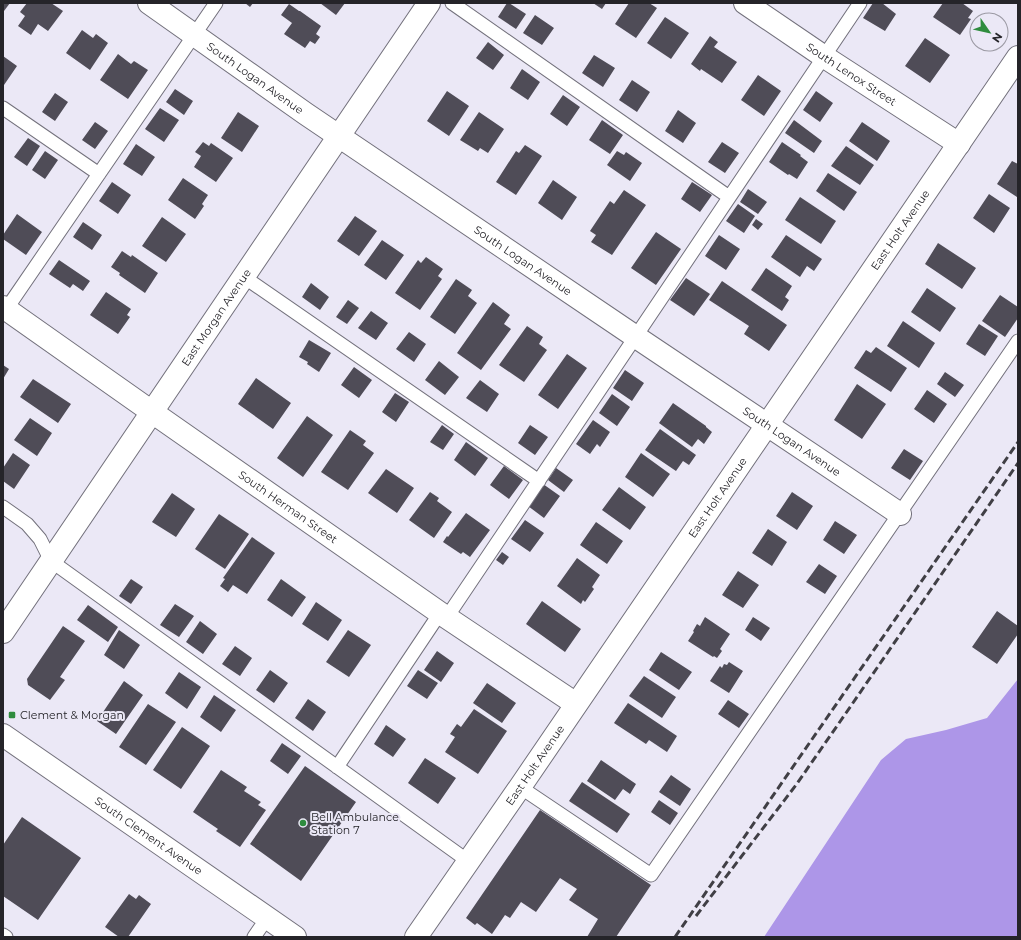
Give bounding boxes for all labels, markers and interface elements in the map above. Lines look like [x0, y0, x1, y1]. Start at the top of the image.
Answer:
north arrow [969, 12, 1009, 52]
text: N [989, 30, 1006, 45]
street label: South Logan Avenue [204, 39, 306, 117]
street label: South Lenox Street [803, 40, 900, 109]
street label: East Holt Avenue [868, 187, 933, 273]
street label: South Logan Avenue [471, 223, 575, 299]
street label: East Morgan Avenue [178, 266, 254, 369]
street label: South Logan Avenue [740, 404, 844, 479]
street label: East Holt Avenue [685, 454, 750, 540]
street label: South Herman Street [236, 467, 341, 547]
place label: Clement & Morgan [20, 708, 124, 722]
marker: Clement & Morgan [7, 710, 17, 720]
street label: East Holt Avenue [502, 722, 567, 808]
street label: South Clement Avenue [92, 794, 205, 878]
place label: Bell Ambulance Station 7 [311, 810, 399, 837]
marker: Bell Ambulance Station 7 [298, 818, 308, 828]

